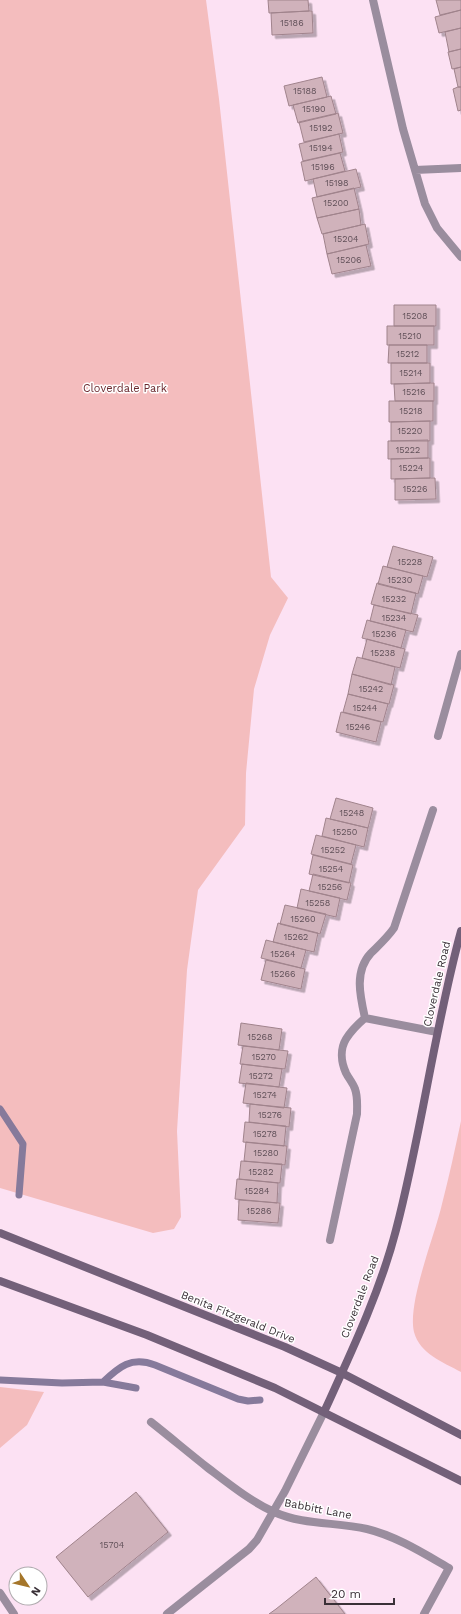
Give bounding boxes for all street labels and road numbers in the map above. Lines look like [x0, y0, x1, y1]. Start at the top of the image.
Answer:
street label: Cloverdale Road [421, 940, 453, 1028]
street label: Cloverdale Road [338, 1254, 382, 1340]
street label: Benita Fitzgerald Drive [179, 1288, 297, 1346]
street label: Babbitt Lane [283, 1496, 353, 1522]

